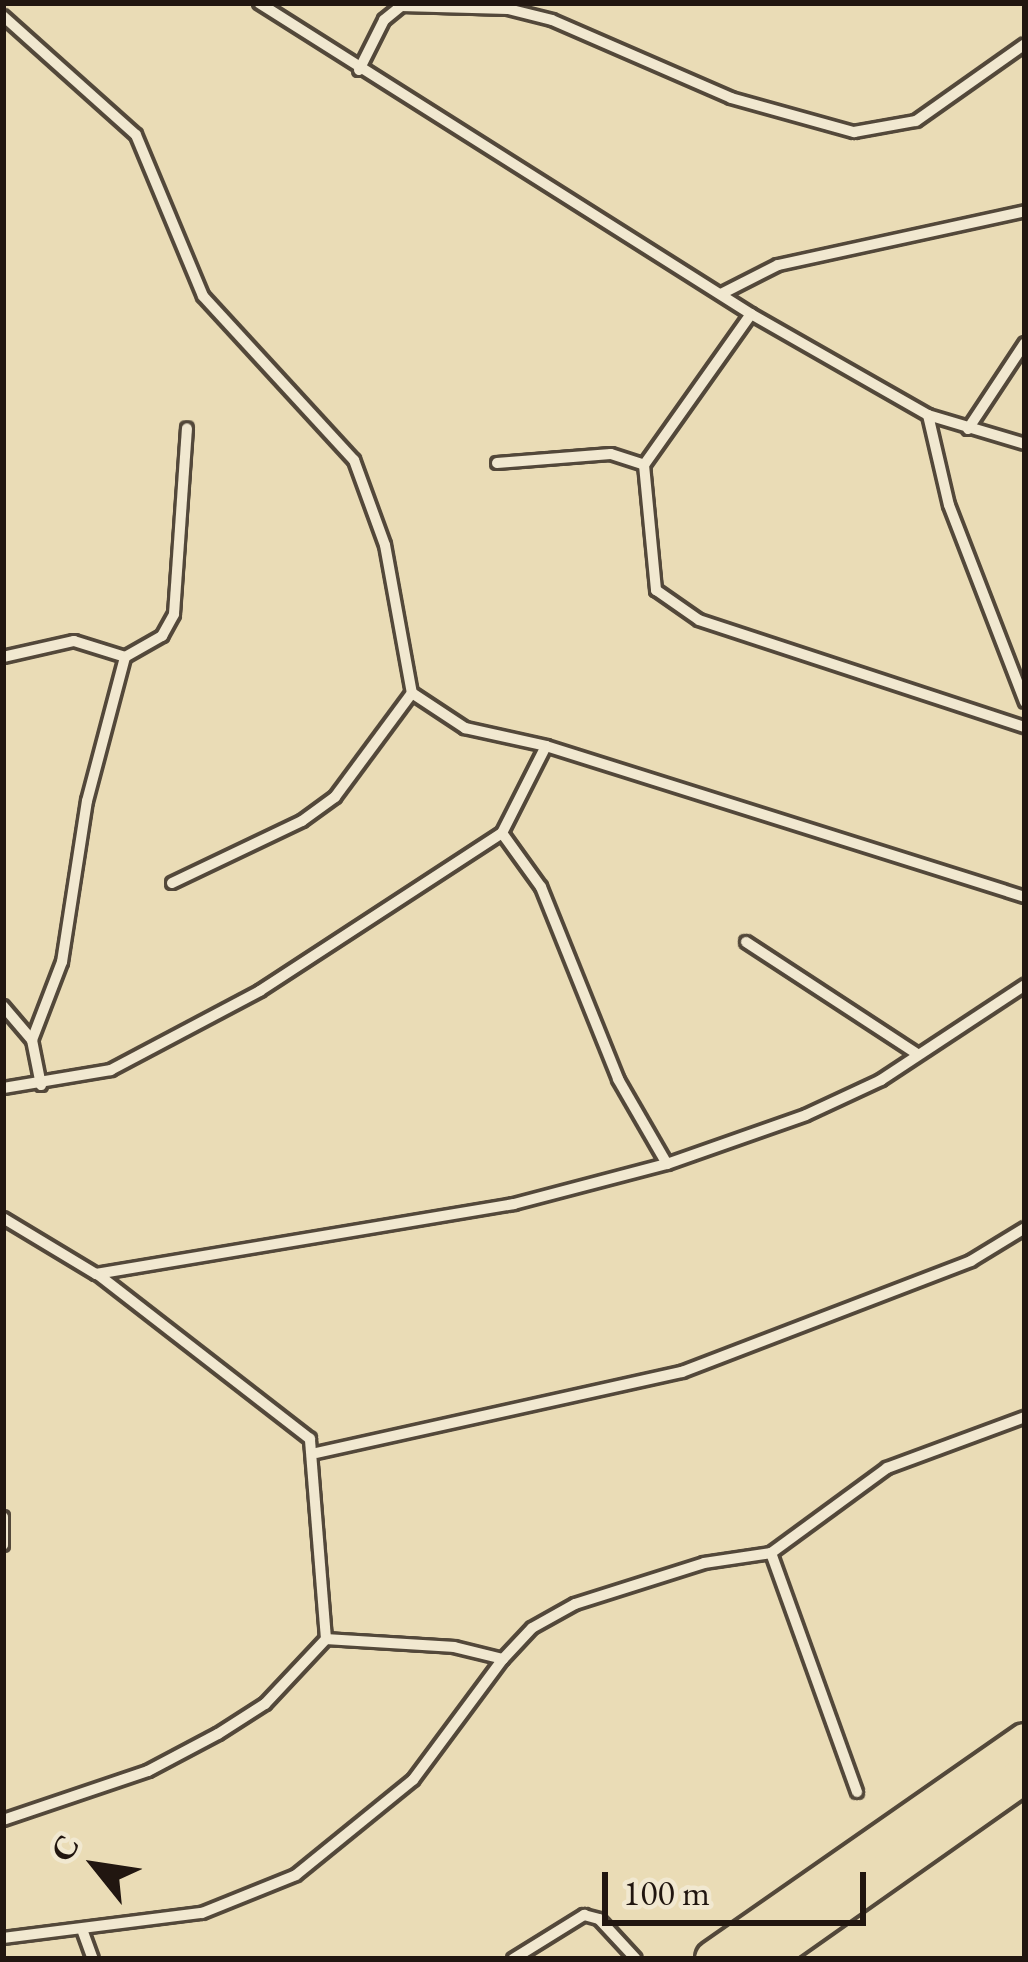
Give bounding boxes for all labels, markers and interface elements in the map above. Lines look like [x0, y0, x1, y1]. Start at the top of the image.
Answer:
north arrow [36, 1806, 156, 1926]
text: С [40, 1827, 89, 1869]
scale bar [608, 1848, 872, 1922]
text: 100 m [623, 1869, 710, 1916]

